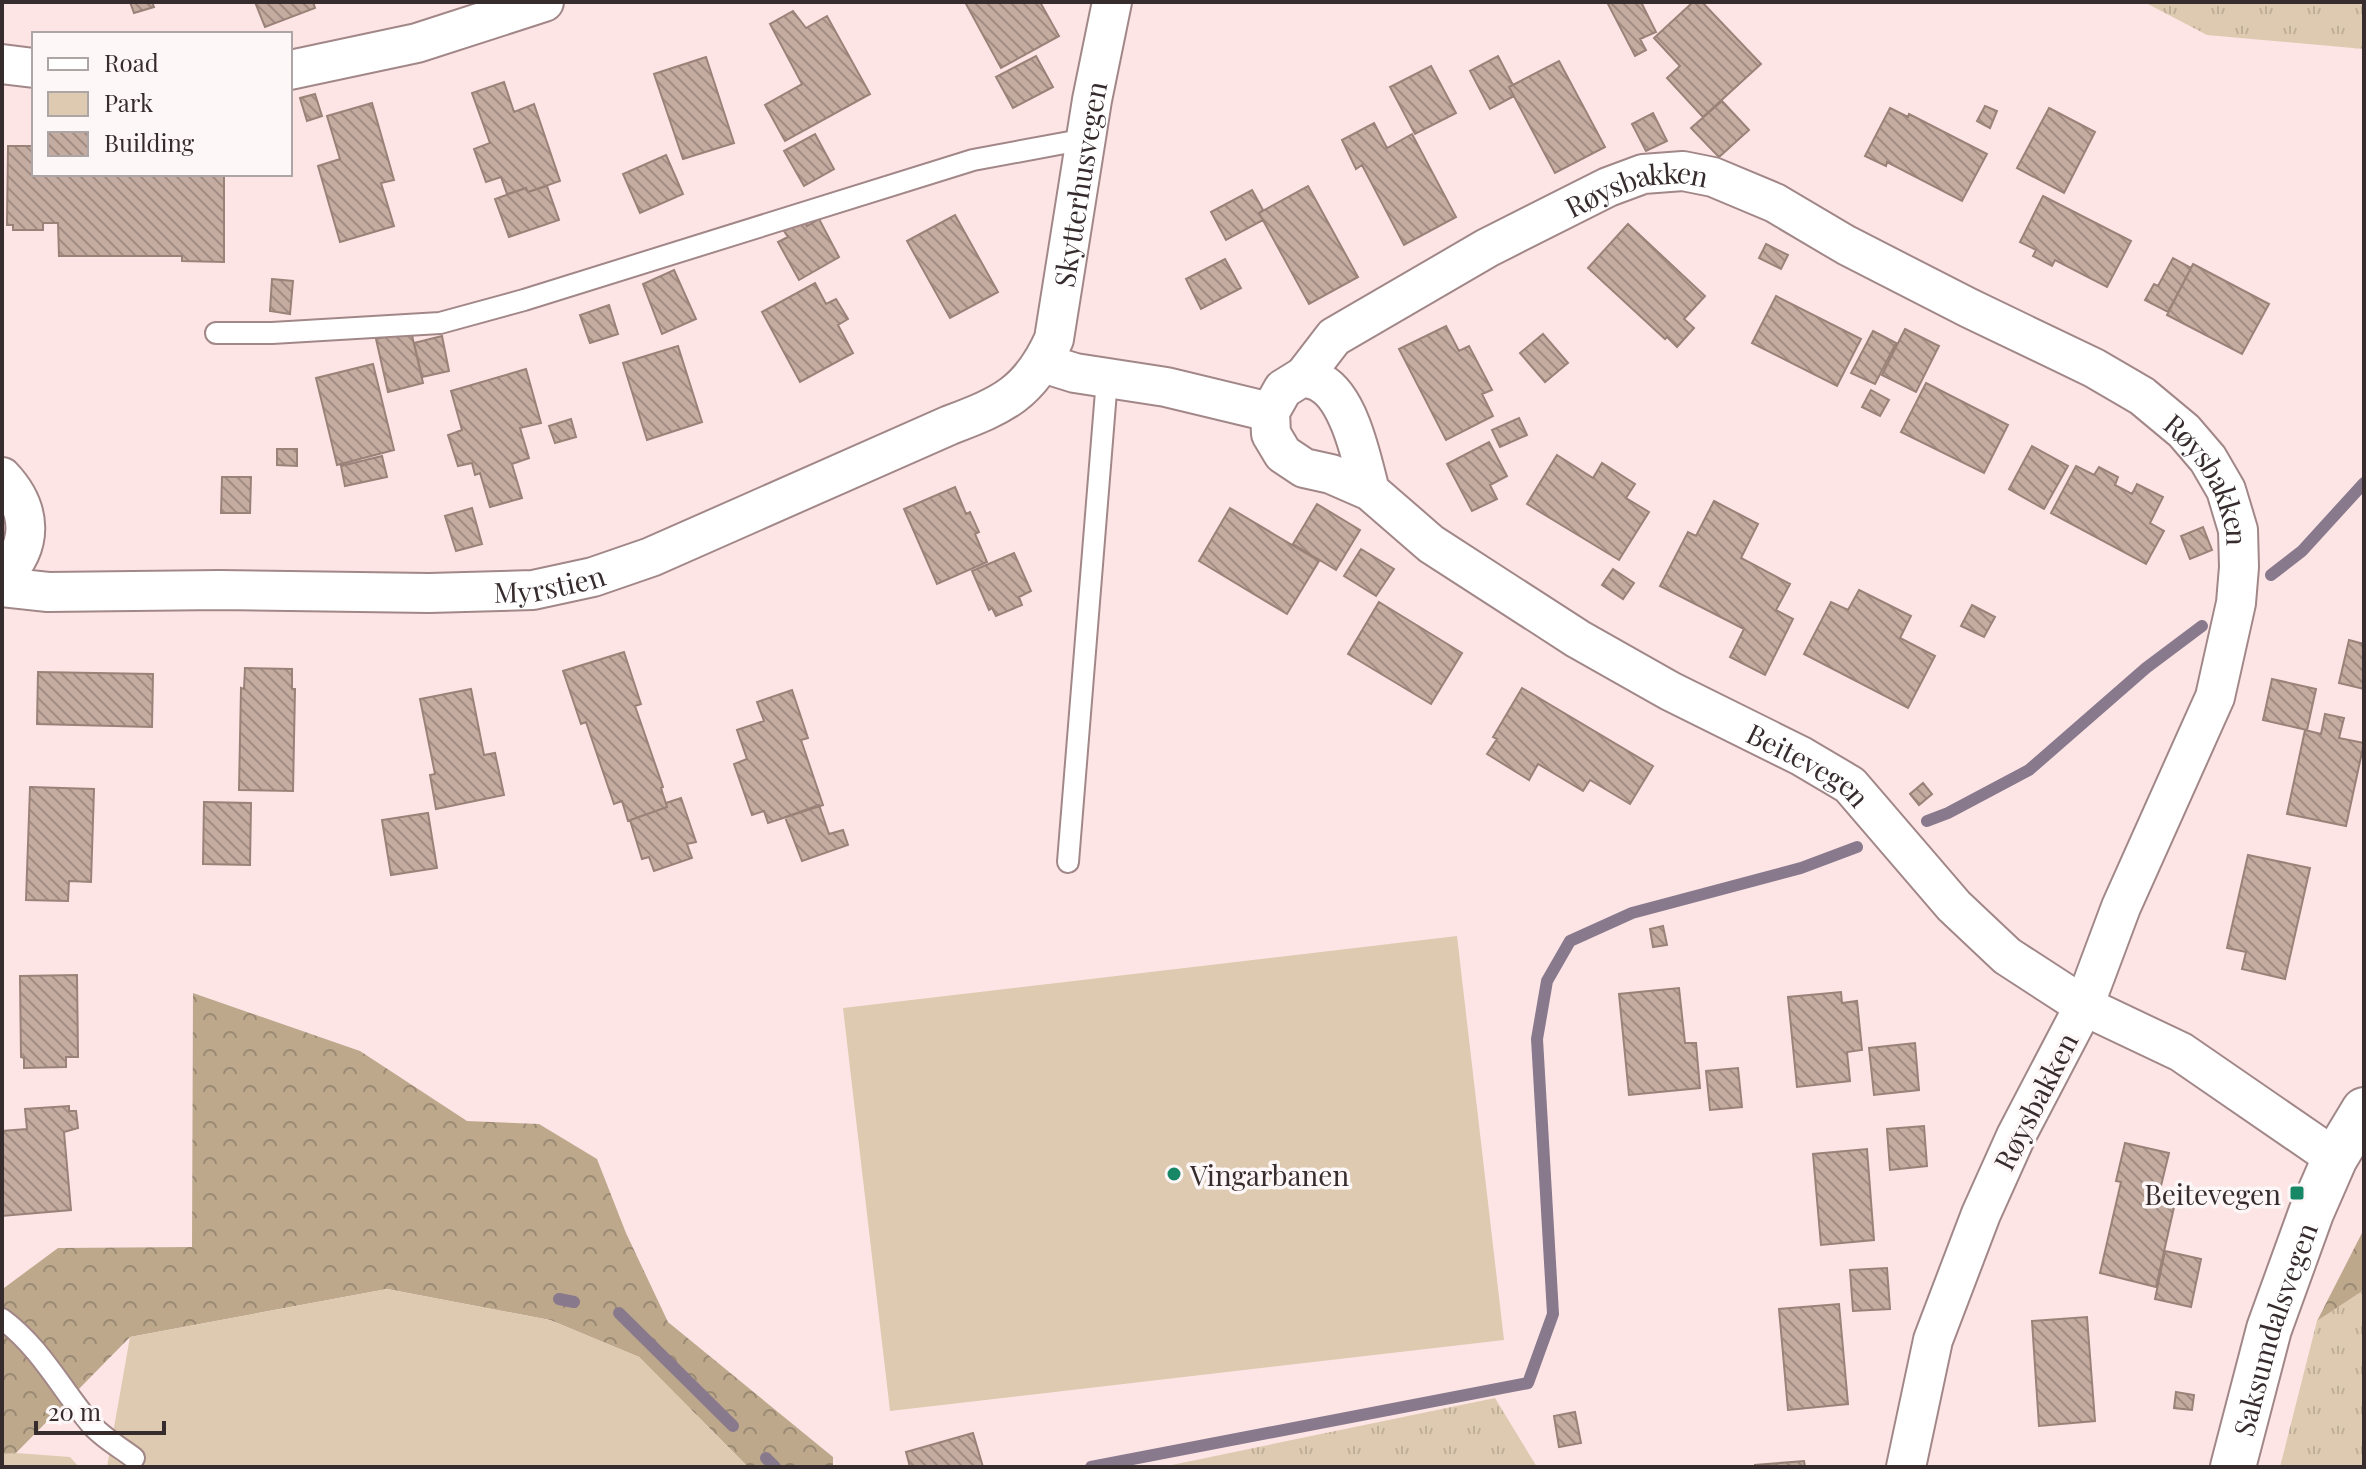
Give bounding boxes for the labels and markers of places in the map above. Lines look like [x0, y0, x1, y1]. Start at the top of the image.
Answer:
place label: Vingarbanen [1189, 1156, 1349, 1193]
marker: Vingarbanen [1165, 1165, 1183, 1183]
place label: Beitevegen [2144, 1175, 2281, 1212]
marker: Beitevegen [2288, 1184, 2306, 1202]

